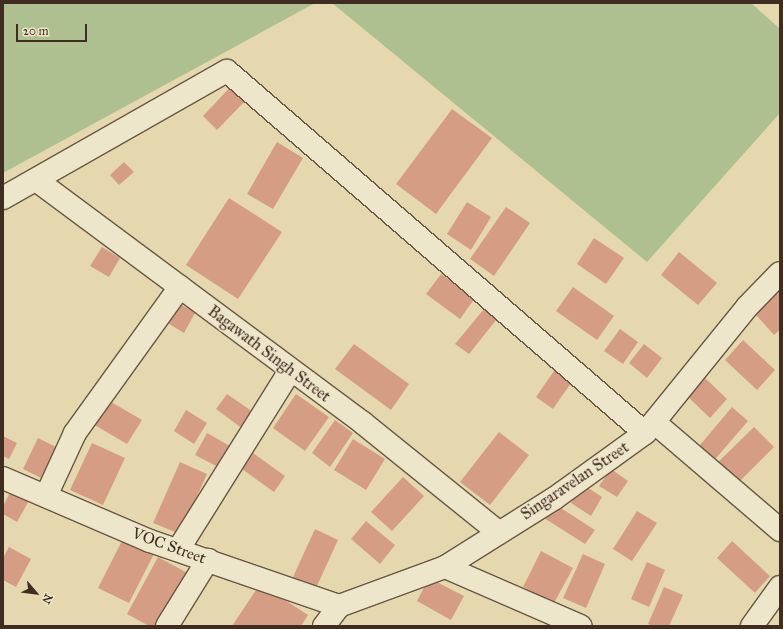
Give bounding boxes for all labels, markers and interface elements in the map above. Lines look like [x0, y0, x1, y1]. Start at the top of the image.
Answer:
scale bar [18, 16, 89, 42]
text: 20 m [23, 24, 49, 38]
street label: Bagawath Singh Street [204, 302, 334, 406]
street label: Singaravelan Street [517, 438, 633, 524]
street label: VOC Street [129, 524, 209, 568]
north arrow [16, 573, 56, 613]
text: N [39, 592, 55, 606]

